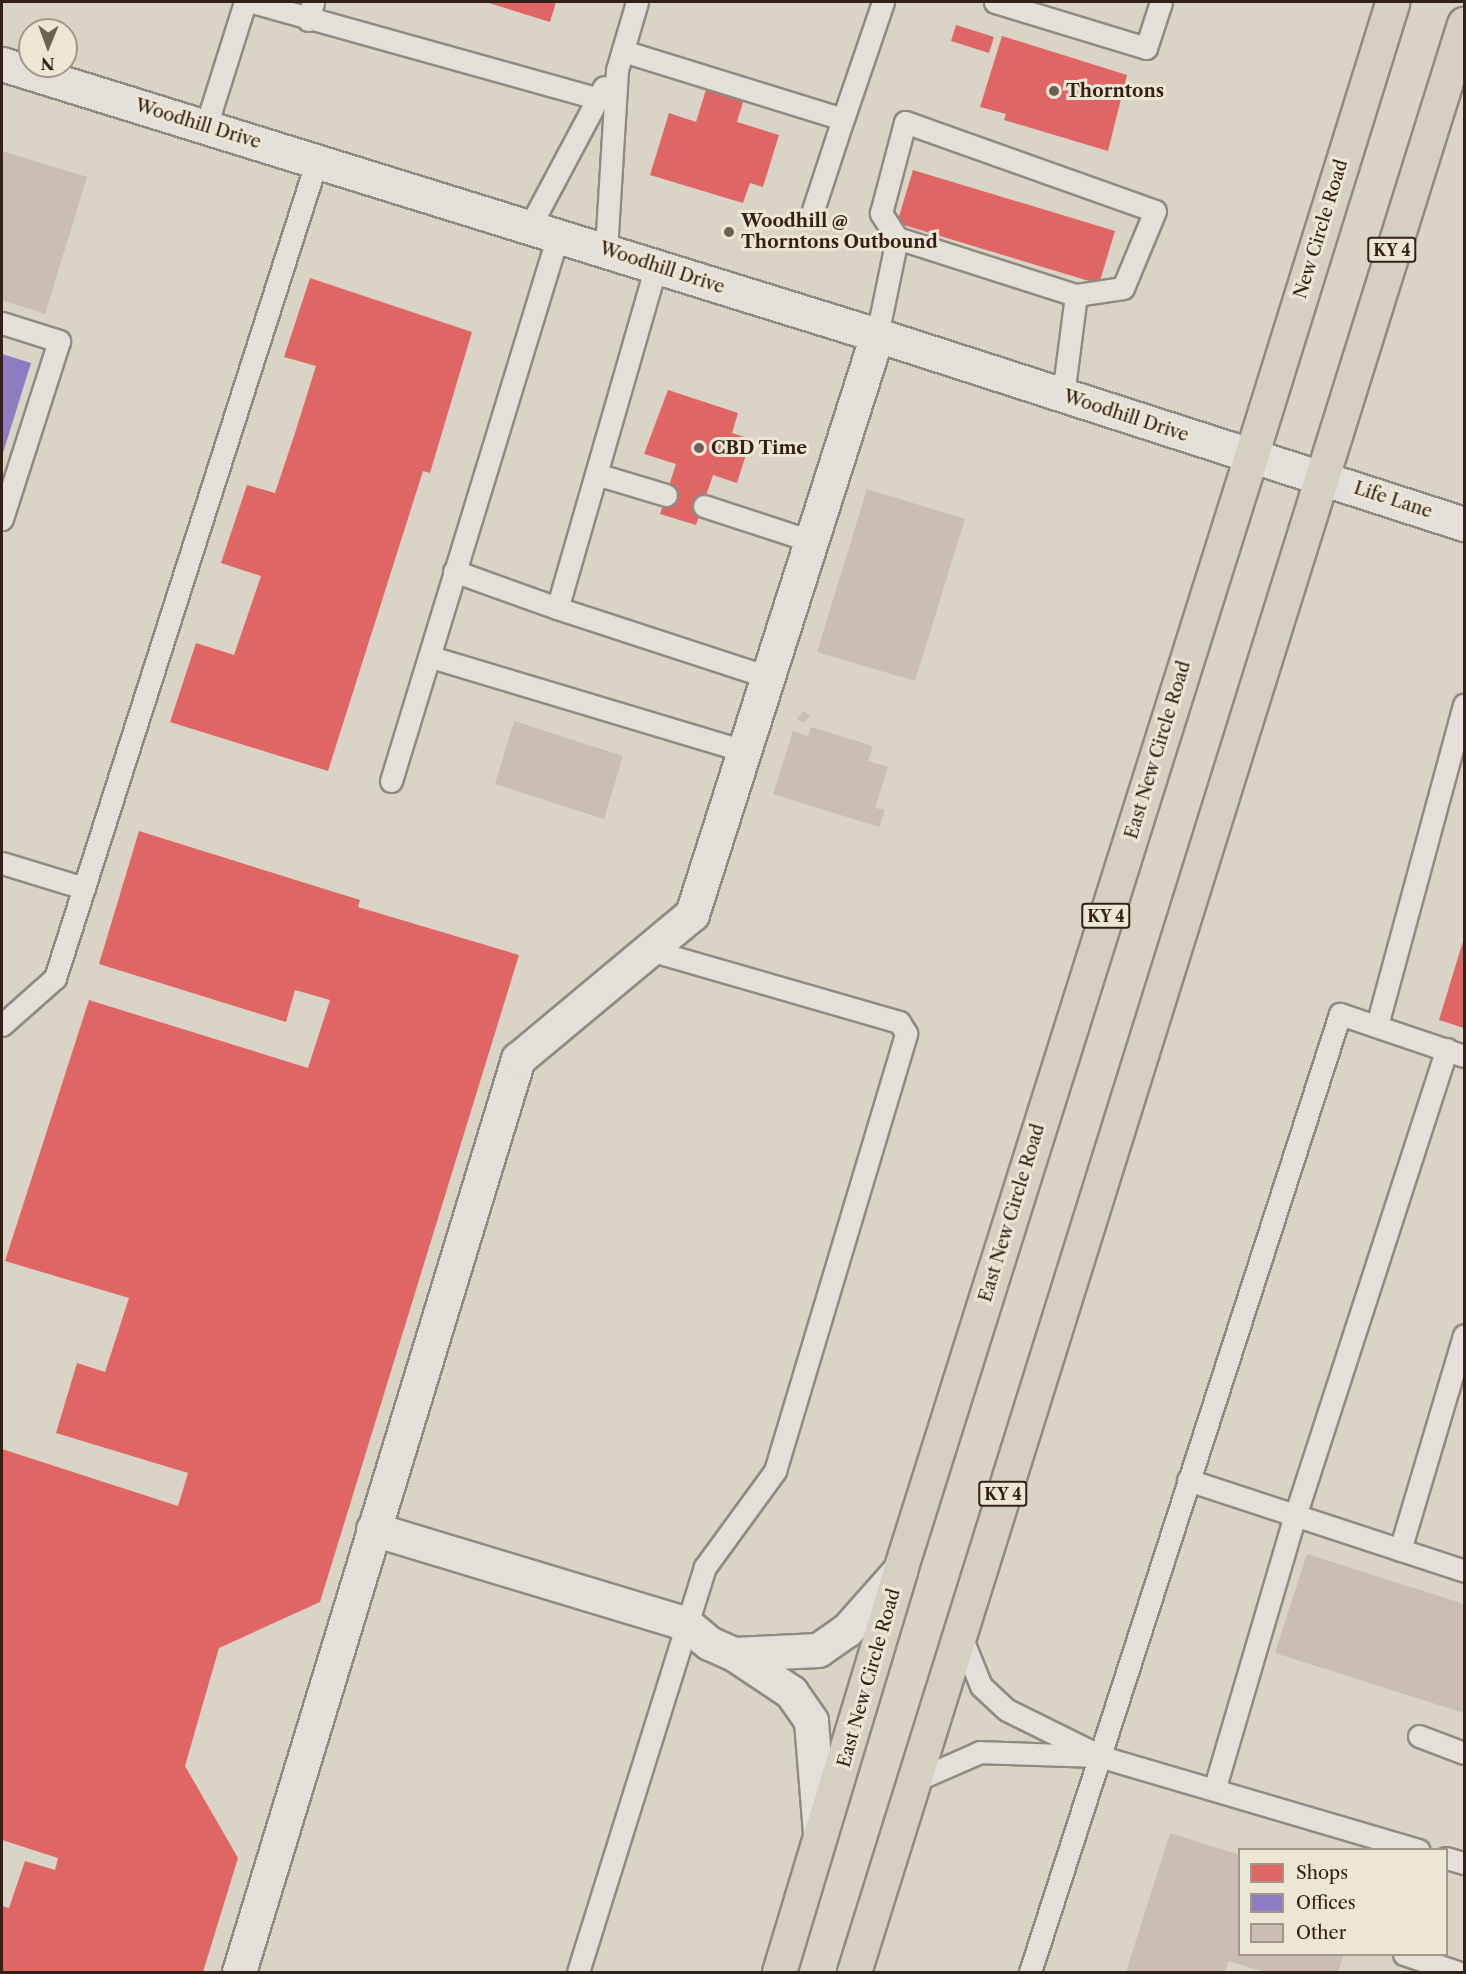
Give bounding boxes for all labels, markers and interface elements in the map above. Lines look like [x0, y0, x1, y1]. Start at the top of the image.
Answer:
north arrow [18, 18, 78, 78]
text: N [41, 54, 55, 74]
place label: Thorntons [1066, 80, 1164, 102]
marker: Thorntons [1047, 84, 1061, 98]
street label: Woodhill Drive [133, 95, 263, 153]
street label: New Circle Road [1290, 157, 1352, 301]
place label: Woodhill @ Thorntons Outbound [741, 211, 938, 254]
marker: Woodhill @ Thorntons Outbound [722, 225, 736, 239]
road number: KY 4 [1366, 237, 1418, 263]
street label: Woodhill Drive [597, 238, 727, 298]
street label: Woodhill Drive [1061, 386, 1191, 446]
place label: CBD Time [711, 437, 808, 459]
marker: CBD Time [692, 441, 706, 455]
street label: Life Lane [1351, 477, 1435, 523]
street label: East New Circle Road [1121, 658, 1195, 842]
road number: KY 4 [1080, 903, 1132, 929]
street label: East New Circle Road [975, 1121, 1049, 1305]
road number: KY 4 [978, 1481, 1028, 1507]
street label: East New Circle Road [833, 1586, 905, 1770]
legend [1238, 1848, 1448, 1956]
text: Shops [1296, 1862, 1348, 1884]
text: Offices [1296, 1892, 1356, 1914]
text: Other [1296, 1922, 1346, 1944]

